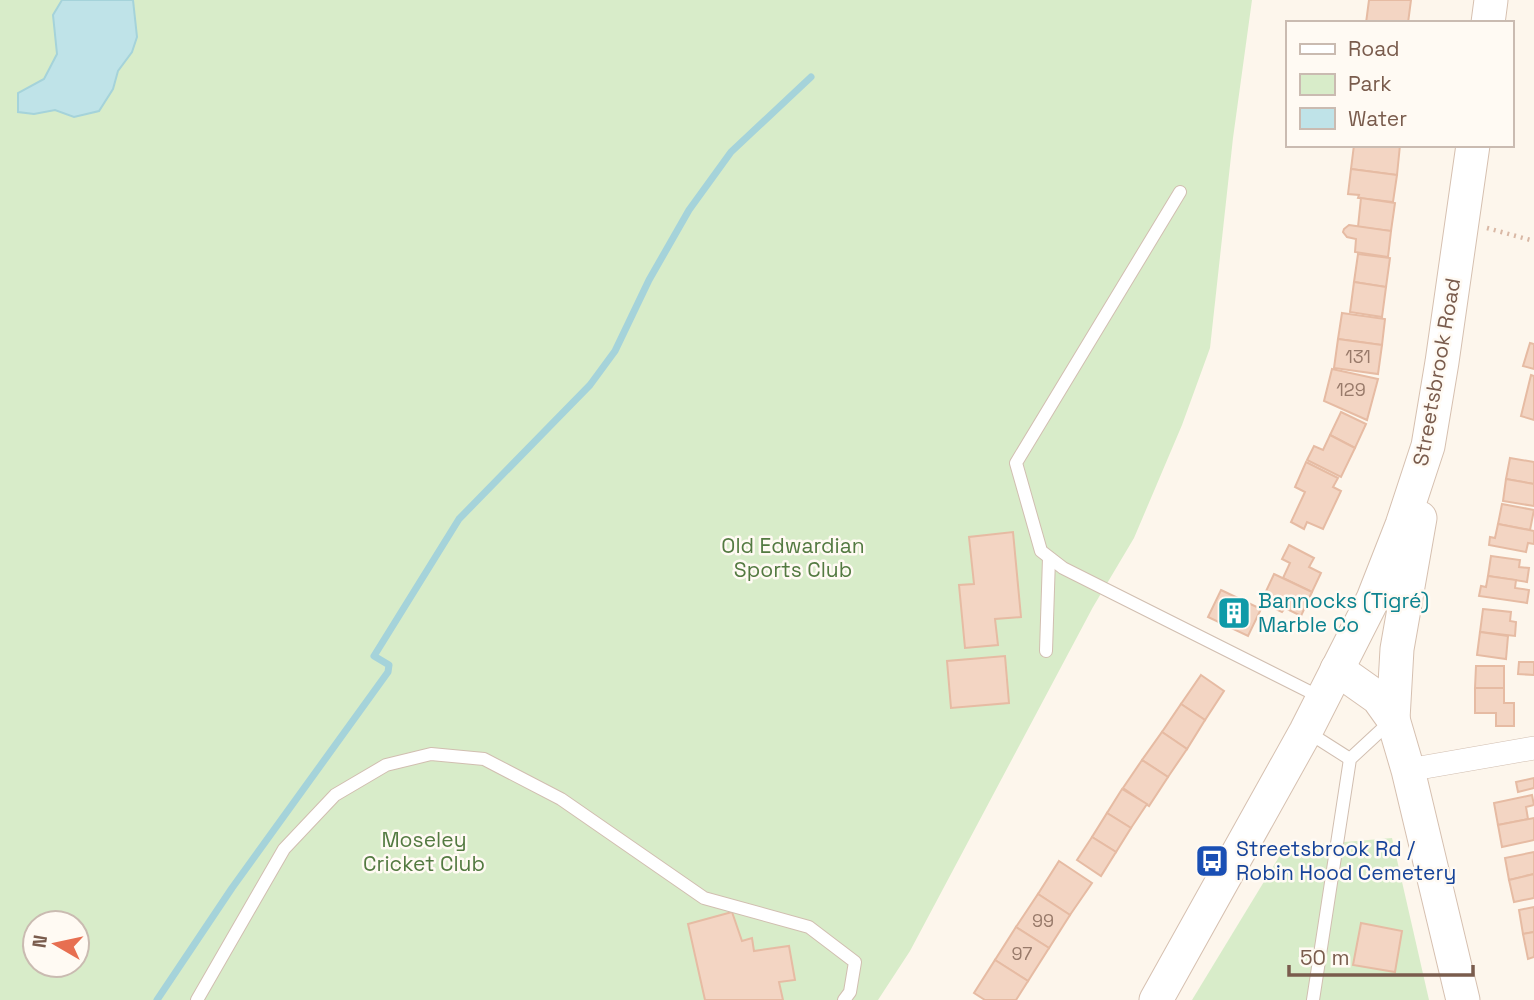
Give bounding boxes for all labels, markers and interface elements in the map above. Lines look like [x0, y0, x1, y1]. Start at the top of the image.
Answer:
legend [1286, 21, 1513, 147]
text: Road [1348, 35, 1400, 62]
text: Park [1348, 70, 1392, 97]
text: Water [1348, 105, 1407, 132]
street label: Streetsbrook Road [1407, 276, 1466, 468]
house number: 131 [1345, 345, 1371, 368]
house number: 129 [1336, 378, 1366, 401]
park label: Old Edwardian Sports Club [721, 532, 865, 583]
place label: Bannocks (Tigré) Marble Co [1258, 587, 1429, 638]
building icon: Bannocks (Tigré) Marble Co [1215, 594, 1253, 632]
park label: Moseley Cricket Club [363, 826, 485, 877]
place label: Streetsbrook Rd / Robin Hood Cemetery [1236, 835, 1456, 886]
bus stop icon: Streetsbrook Rd / Robin Hood Cemetery [1193, 842, 1231, 880]
north arrow [21, 909, 91, 979]
house number: 99 [1032, 909, 1054, 932]
text: N [26, 933, 53, 950]
scale bar [1289, 934, 1473, 978]
house number: 97 [1012, 942, 1032, 965]
text: 50 m [1300, 944, 1350, 971]

